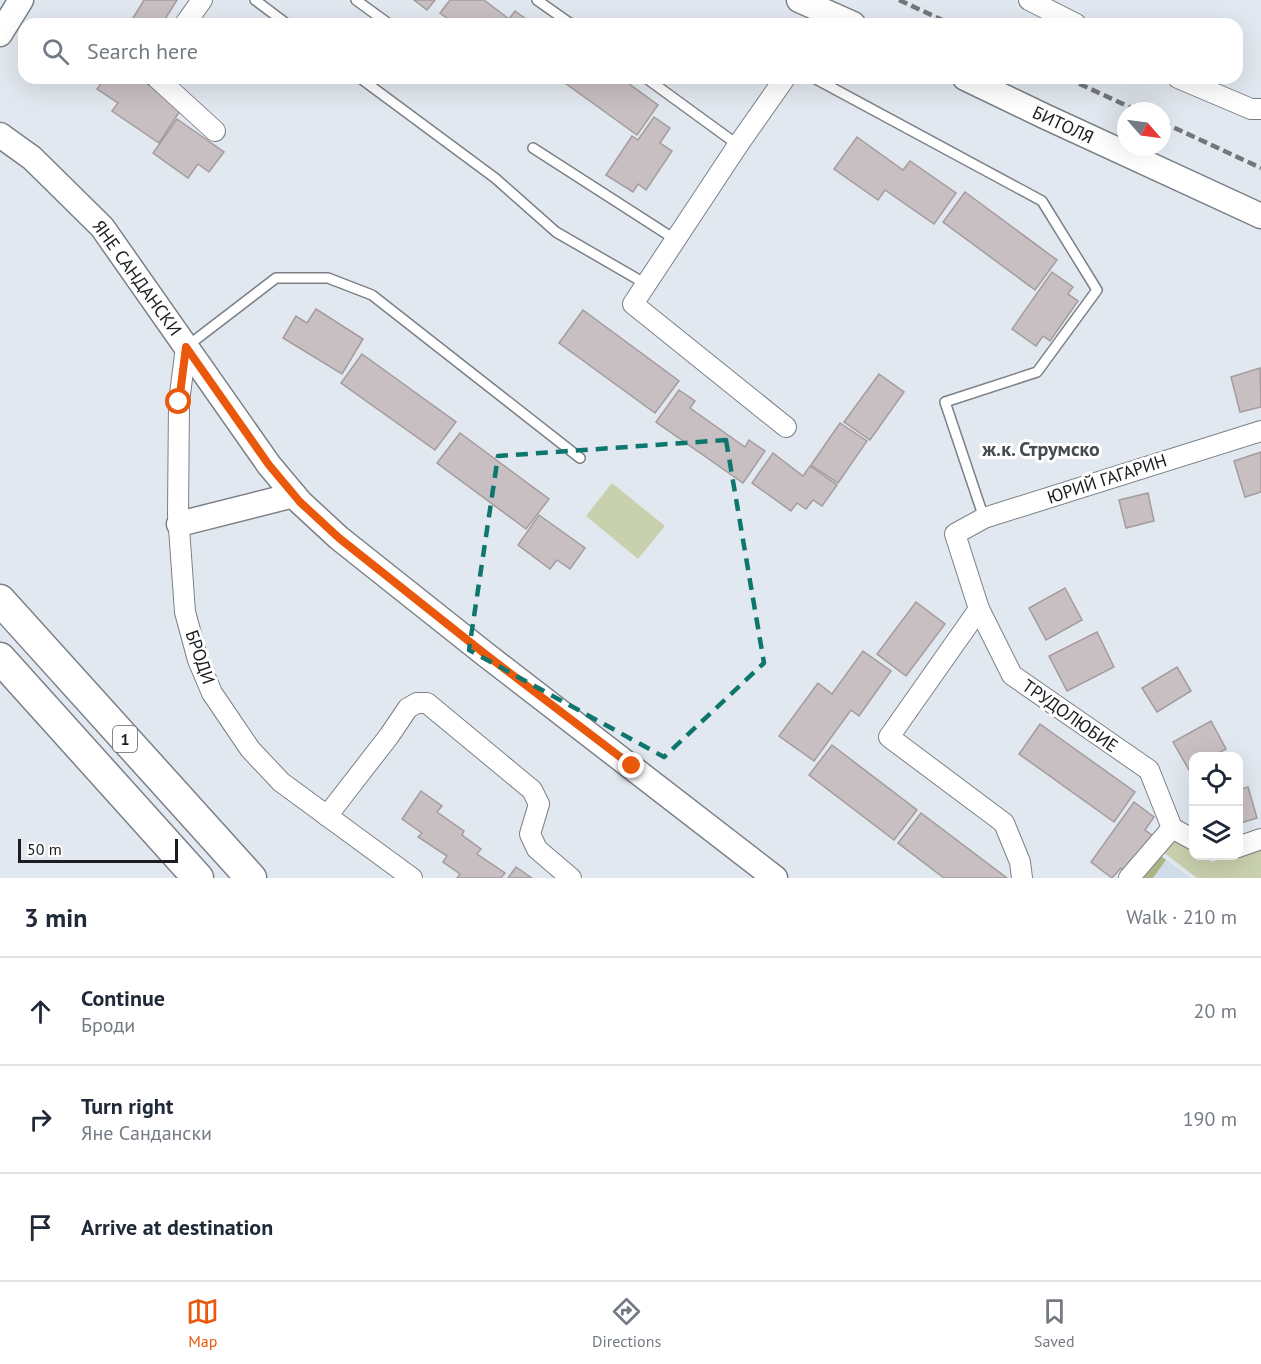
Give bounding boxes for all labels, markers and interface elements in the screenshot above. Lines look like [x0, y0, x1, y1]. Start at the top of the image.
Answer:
search box [18, 18, 1243, 84]
icon: search [39, 35, 72, 68]
text: Search here [87, 37, 198, 65]
street label: БИТОЛЯ [1029, 100, 1097, 149]
north arrow [1117, 102, 1171, 156]
street label: ЯНЕ САНДАНСКИ [88, 215, 187, 340]
route start [165, 388, 191, 414]
district label: ж.к. Струмско [981, 436, 1100, 462]
street label: ЮРИЙ ГАГАРИН [1044, 448, 1170, 509]
street label: БРОДИ [181, 627, 220, 687]
street label: ТРУДОЛЮБИЕ [1018, 674, 1123, 757]
road number: 1 [113, 726, 137, 752]
route end [618, 752, 644, 778]
map controls [1189, 752, 1243, 860]
button: locate [1189, 752, 1243, 806]
button: layers [1189, 806, 1243, 860]
scale bar [18, 836, 178, 864]
text: 50 m [27, 839, 62, 859]
text: 3 min [24, 901, 87, 934]
text: Walk · 210 m [1126, 904, 1237, 930]
text: Continue [81, 984, 165, 1012]
icon: ahead [24, 995, 57, 1028]
text: 20 m [1194, 998, 1237, 1024]
text: Броди [81, 1012, 135, 1038]
text: Turn right [81, 1092, 173, 1120]
icon: right [24, 1103, 57, 1136]
text: 190 m [1183, 1106, 1237, 1132]
text: Яне Сандански [81, 1120, 212, 1146]
icon: arrive [24, 1211, 57, 1244]
text: Arrive at destination [81, 1213, 273, 1241]
tab: Map [186, 1295, 219, 1351]
tab: Directions [592, 1295, 661, 1351]
tab: Saved [1034, 1295, 1075, 1351]

